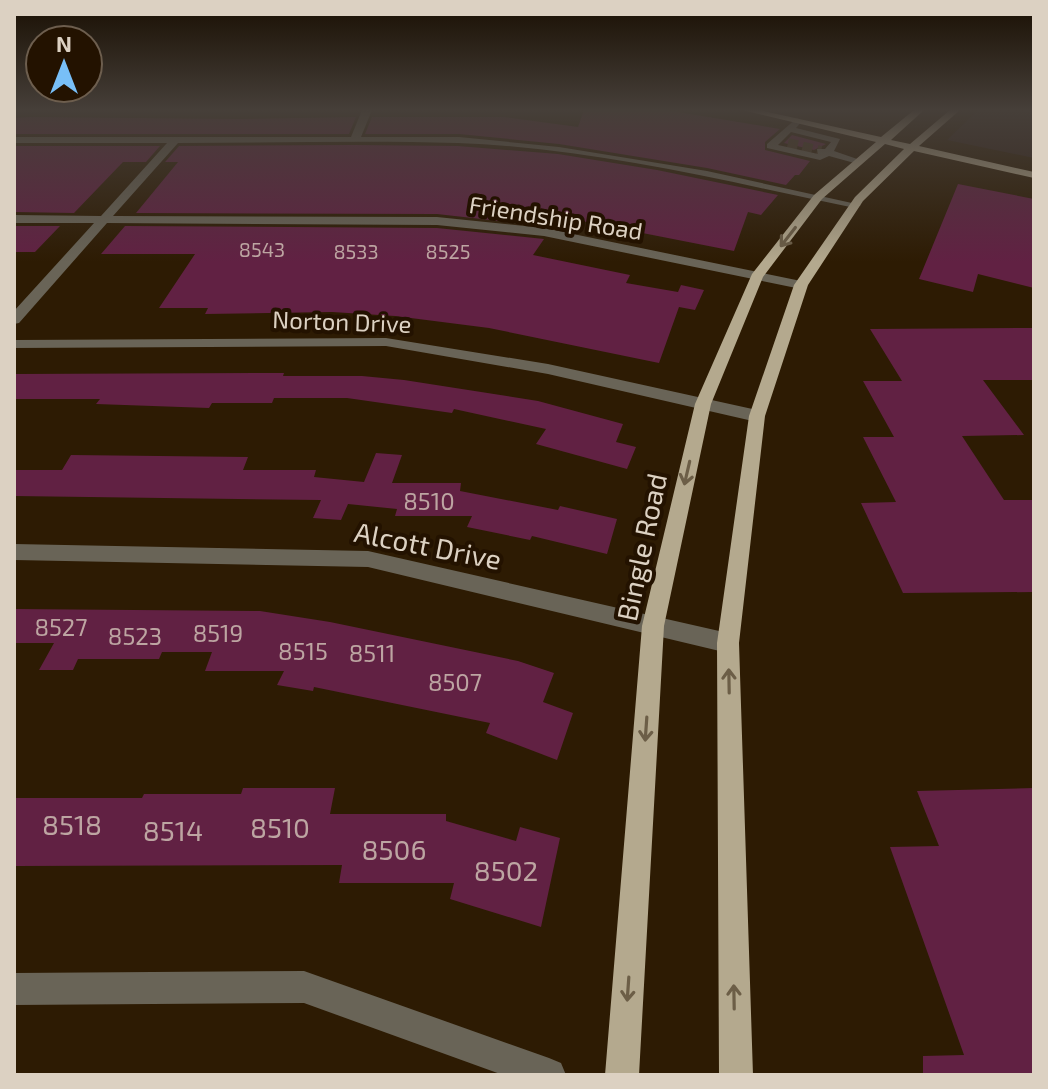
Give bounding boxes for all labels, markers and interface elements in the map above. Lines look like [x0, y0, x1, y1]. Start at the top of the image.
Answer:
north arrow [24, 24, 104, 104]
text: N [56, 30, 72, 56]
street label: Friendship Road [467, 189, 645, 245]
one-way arrow [780, 226, 797, 247]
house number: 8543 [239, 237, 285, 261]
house number: 8533 [333, 239, 379, 263]
house number: 8525 [426, 239, 470, 263]
street label: Norton Drive [272, 304, 412, 338]
one-way arrow [679, 460, 694, 486]
street label: Bingle Road [609, 470, 673, 624]
house number: 8510 [403, 486, 455, 515]
street label: Alcott Drive [352, 514, 504, 576]
house number: 8527 [34, 612, 88, 641]
house number: 8519 [193, 618, 243, 647]
house number: 8523 [108, 621, 162, 650]
house number: 8515 [278, 636, 328, 665]
house number: 8511 [349, 638, 395, 667]
house number: 8507 [428, 667, 482, 696]
one-way arrow [721, 668, 737, 695]
one-way arrow [638, 715, 653, 742]
house number: 8518 [42, 807, 102, 841]
house number: 8510 [250, 810, 310, 844]
house number: 8514 [143, 813, 203, 847]
house number: 8506 [362, 832, 426, 866]
house number: 8502 [474, 853, 538, 887]
one-way arrow [620, 975, 635, 1002]
one-way arrow [727, 984, 742, 1011]

